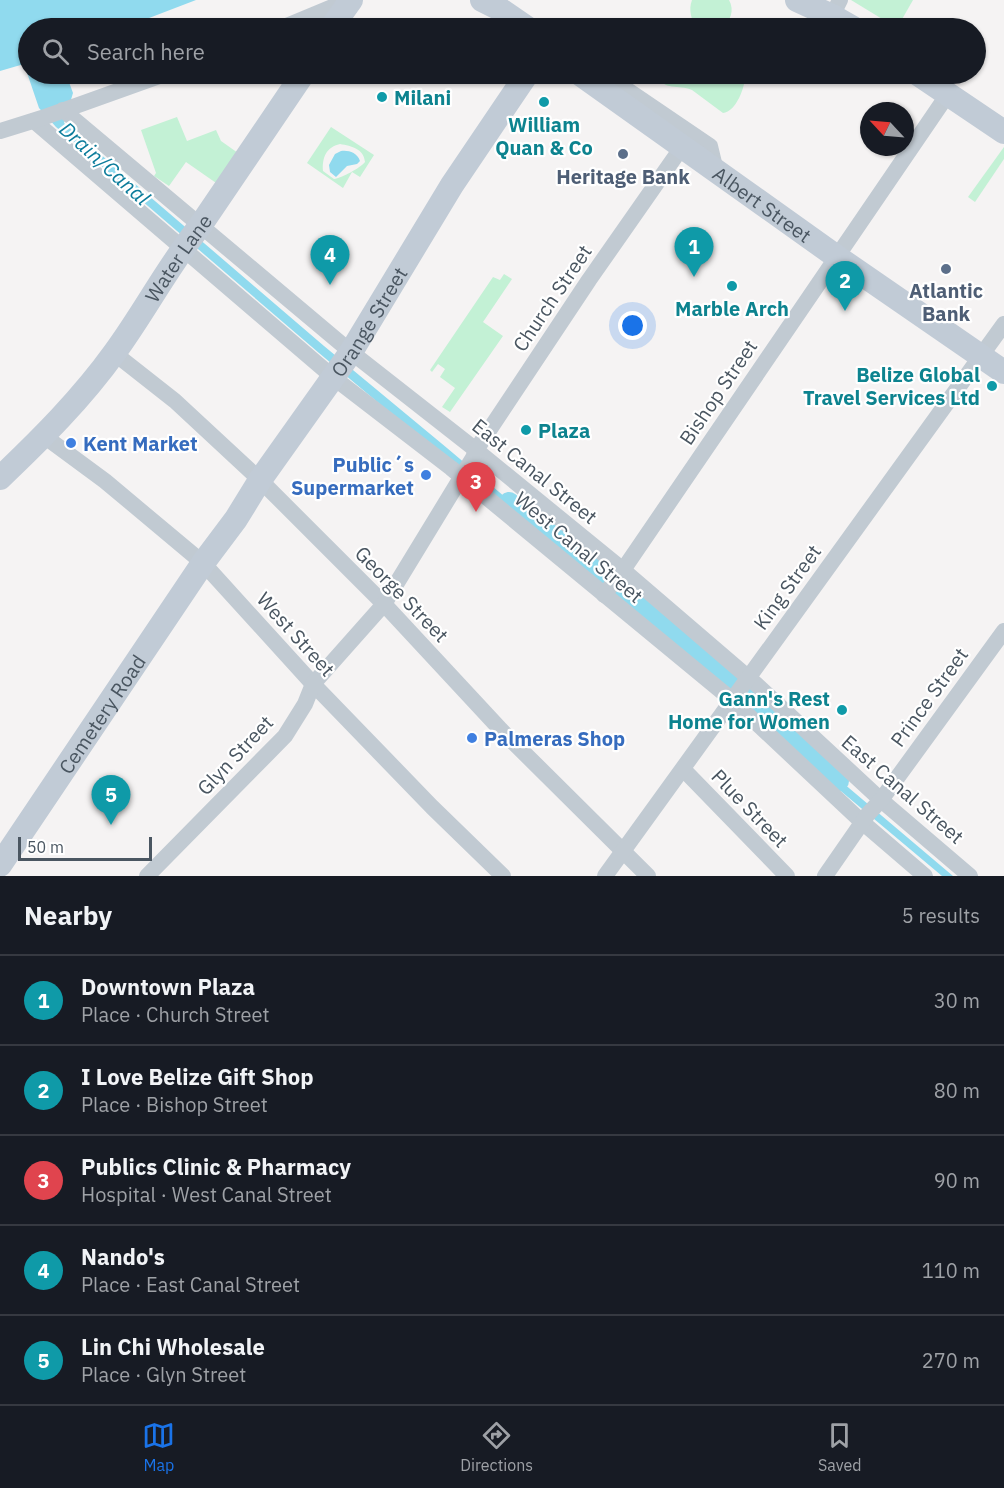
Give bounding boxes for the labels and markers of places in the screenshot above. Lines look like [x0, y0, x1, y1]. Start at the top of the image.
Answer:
place label: Milani [394, 84, 451, 111]
marker: Milani [375, 90, 389, 104]
marker: William Quan & Co [537, 95, 551, 109]
place label: William Quan & Co [495, 111, 593, 161]
marker: Heritage Bank [616, 147, 630, 161]
place label: Heritage Bank [556, 163, 690, 190]
pin: 1 [674, 228, 714, 277]
pin: 4 [310, 236, 350, 285]
pin: 2 [826, 262, 864, 311]
marker: Atlantic Bank [939, 262, 953, 276]
place label: Atlantic Bank [909, 277, 983, 327]
marker: Marble Arch [725, 279, 739, 293]
place label: Marble Arch [675, 295, 789, 322]
place label: Belize Global Travel Services Ltd [803, 361, 980, 411]
marker: Belize Global Travel Services Ltd [985, 379, 999, 393]
place label: Plaza [538, 417, 590, 444]
marker: Plaza [519, 423, 533, 437]
place label: Kent Market [83, 430, 198, 457]
marker: Kent Market [64, 436, 78, 450]
place label: Public´s Supermarket [291, 451, 414, 501]
pin: 3 [456, 462, 496, 512]
marker: Public´s Supermarket [419, 468, 433, 482]
place label: Gann's Rest Home for Women [668, 685, 830, 735]
marker: Gann's Rest Home for Women [835, 703, 849, 717]
place label: Palmeras Shop [484, 725, 625, 752]
marker: Palmeras Shop [465, 731, 479, 745]
pin: 5 [92, 776, 130, 825]

